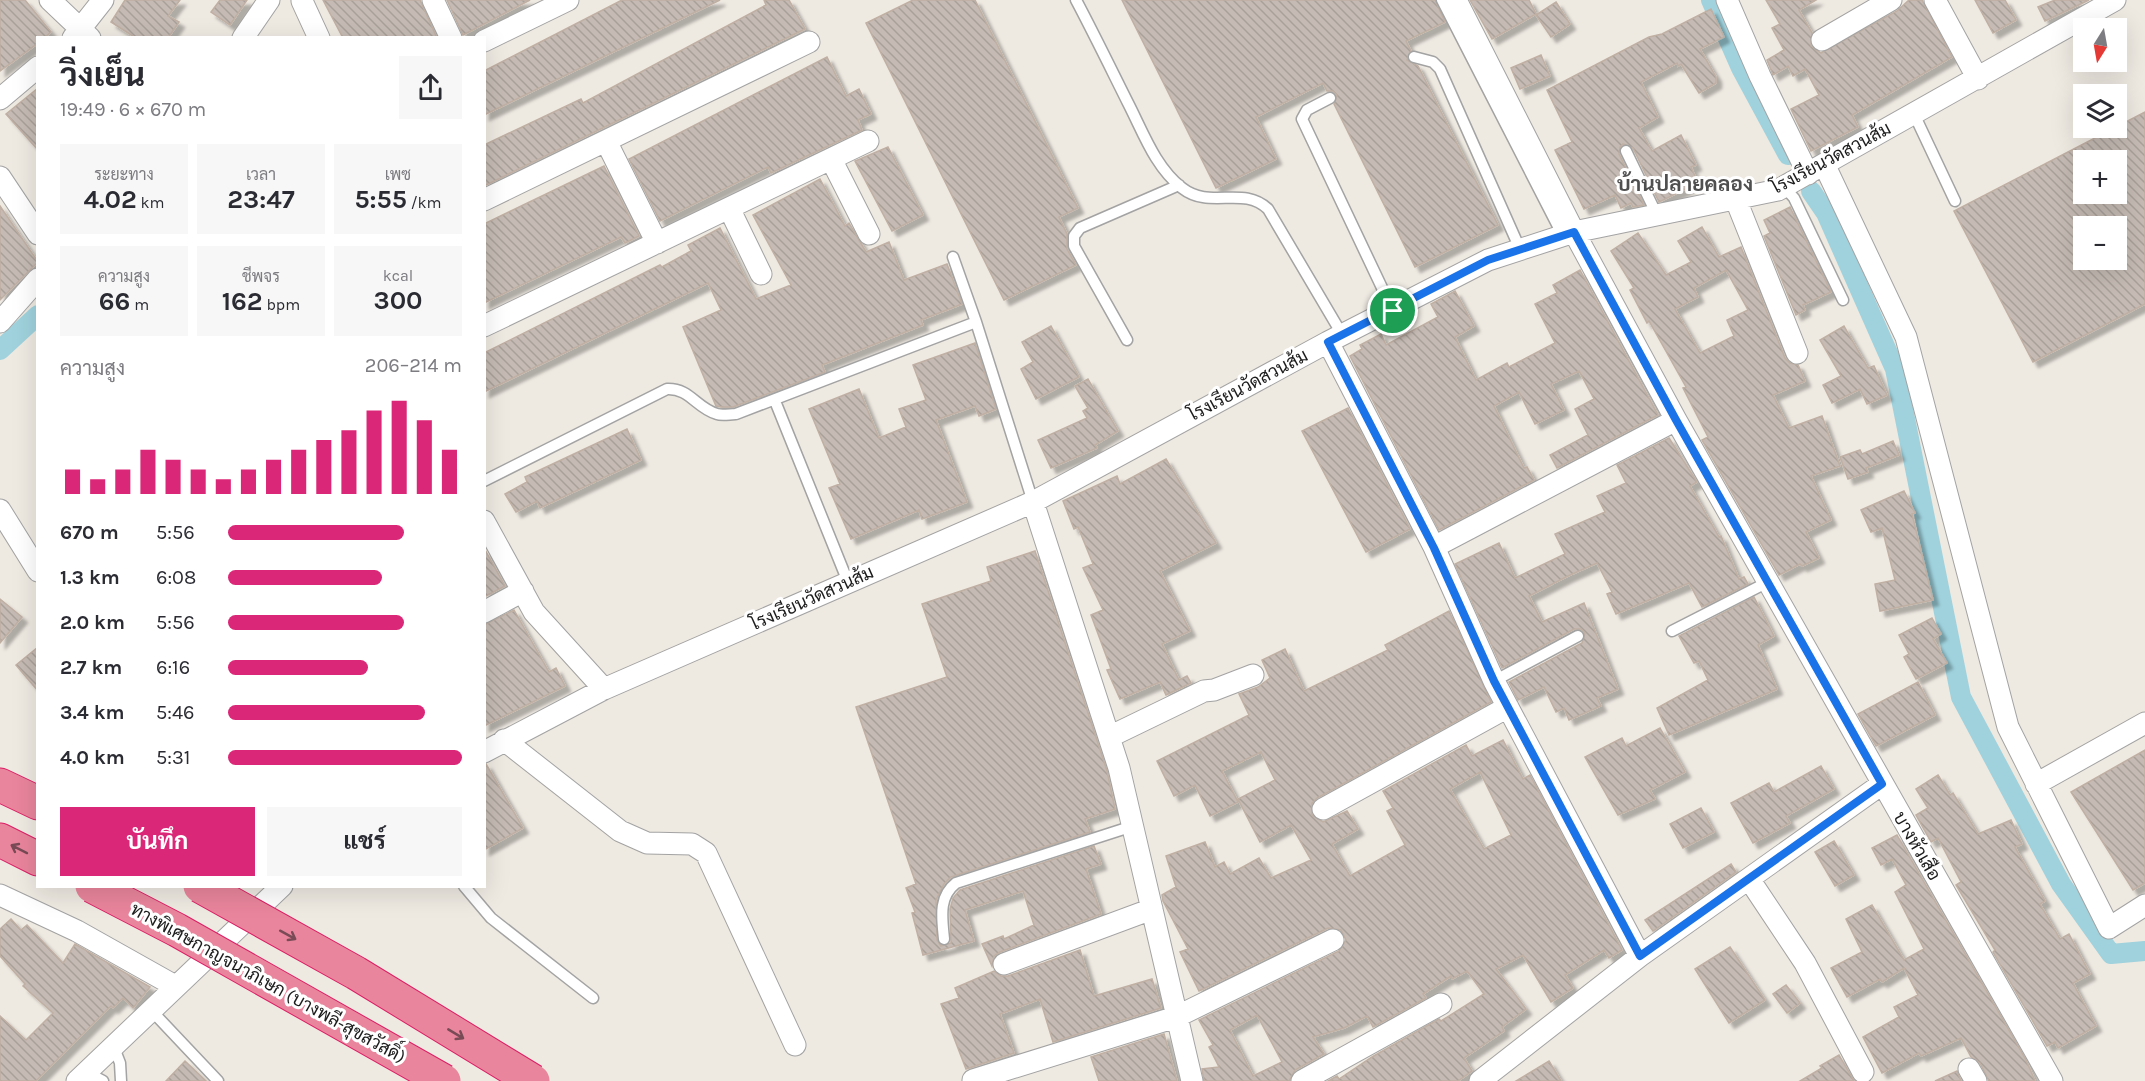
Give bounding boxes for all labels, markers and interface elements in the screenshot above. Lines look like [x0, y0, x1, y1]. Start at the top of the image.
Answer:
north arrow [2073, 18, 2127, 72]
map controls [2073, 18, 2127, 270]
text: วิ่งเย็น [60, 56, 145, 94]
button: share [399, 56, 462, 119]
button: layers [2073, 84, 2127, 138]
text: 19:49 · 6 × 670 m [60, 98, 206, 121]
street label: โรงเรียนวัดสวนส้ม [1766, 115, 1895, 199]
button: + [2073, 150, 2127, 204]
text: ระยะทาง [94, 165, 154, 184]
text: เวลา [246, 165, 276, 184]
text: เพซ [385, 165, 411, 184]
district label: บ้านปลายคลอง [1617, 171, 1753, 196]
text: 4.02 [83, 184, 137, 215]
text: 23:47 [227, 184, 295, 215]
text: 5:55 [354, 184, 407, 215]
text: km [137, 193, 165, 212]
text: /km [407, 193, 442, 212]
button: − [2073, 216, 2127, 270]
text: kcal [383, 266, 413, 285]
text: ความสูง [98, 267, 150, 286]
text: ชีพจร [242, 267, 280, 286]
text: 300 [373, 285, 423, 316]
pin [1367, 285, 1418, 336]
text: 66 [99, 286, 130, 317]
text: 162 [222, 286, 263, 317]
icon: arrive [1376, 294, 1409, 327]
text: m [130, 295, 149, 314]
text: bpm [263, 295, 300, 314]
street label: โรงเรียนวัดสวนส้ม [1183, 342, 1312, 426]
text: 206–214 m [365, 354, 462, 377]
text: ความสูง [60, 357, 125, 380]
text: 670 m [60, 521, 119, 544]
text: 5:56 [156, 521, 195, 544]
street label: โรงเรียนวัดสวนส้ม [745, 559, 877, 635]
text: 1.3 km [60, 566, 120, 589]
text: 6:08 [156, 566, 196, 589]
text: 2.0 km [60, 611, 125, 634]
text: 5:56 [156, 611, 195, 634]
text: 2.7 km [60, 656, 122, 679]
text: 6:16 [156, 656, 190, 679]
text: 3.4 km [60, 701, 125, 724]
text: 5:46 [156, 701, 195, 724]
text: 4.0 km [60, 746, 125, 769]
text: 5:31 [156, 746, 190, 769]
button: บันทึก [60, 807, 255, 876]
button: แชร์ [267, 807, 462, 876]
street label: บางหัวเสือ [1889, 807, 1946, 884]
one-way arrow [10, 843, 28, 854]
street label: ทางพิเศษกาญจนาภิเษก (บางพลี-สุขสวัสดิ์) [126, 893, 412, 1069]
one-way arrow [279, 929, 296, 941]
one-way arrow [447, 1028, 464, 1040]

